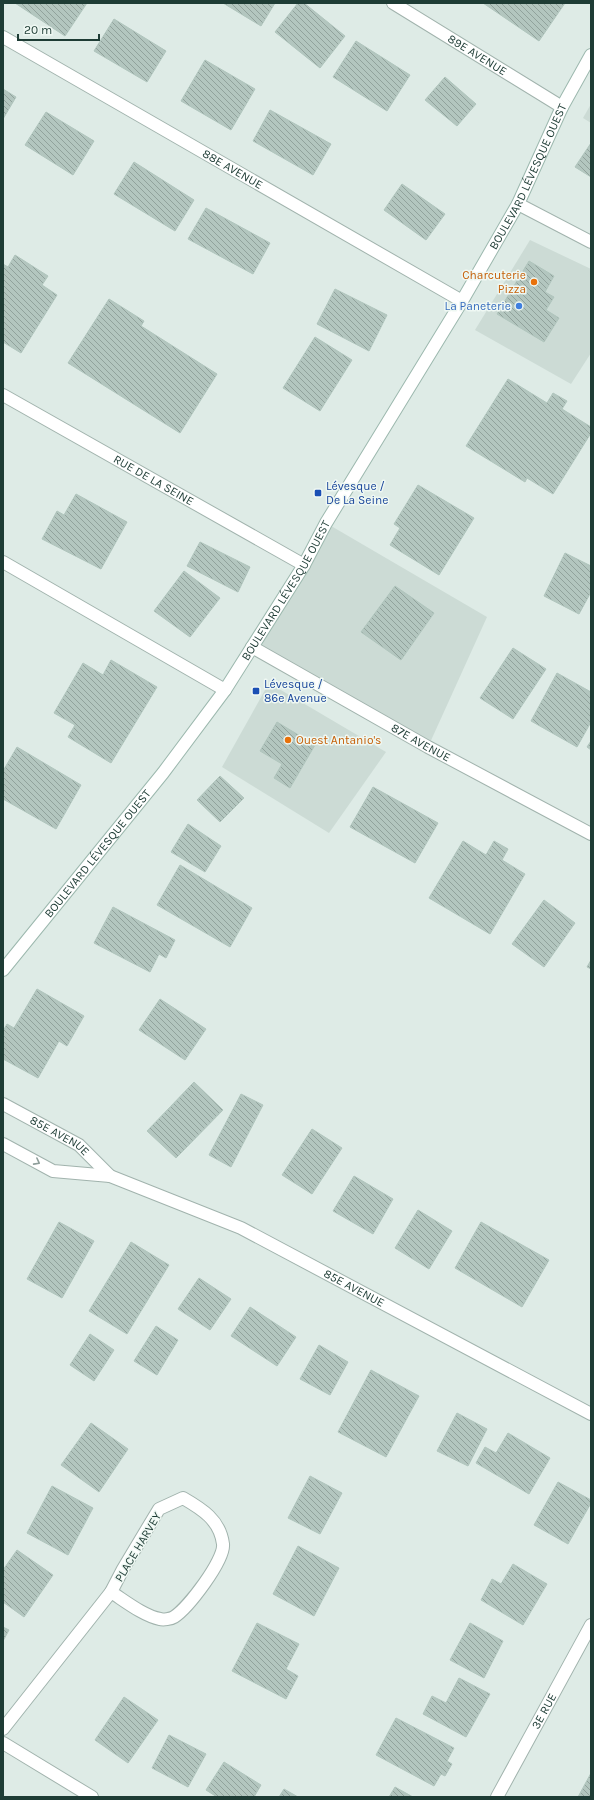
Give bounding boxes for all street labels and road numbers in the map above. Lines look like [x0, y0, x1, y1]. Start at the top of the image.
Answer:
street label: 89E AVENUE [445, 31, 509, 78]
street label: BOULEVARD LÉVESQUE OUEST [486, 101, 570, 252]
street label: 88E AVENUE [200, 146, 265, 192]
street label: RUE DE LA SEINE [111, 452, 196, 508]
street label: BOULEVARD LÉVESQUE OUEST [238, 518, 333, 663]
street label: 87E AVENUE [389, 721, 453, 765]
street label: BOULEVARD LÉVESQUE OUEST [41, 787, 154, 920]
street label: 85E AVENUE [28, 1113, 92, 1158]
street label: 85E AVENUE [321, 1266, 387, 1310]
street label: PLACE HARVEY [112, 1509, 164, 1584]
street label: 3E RUE [529, 1691, 559, 1731]

